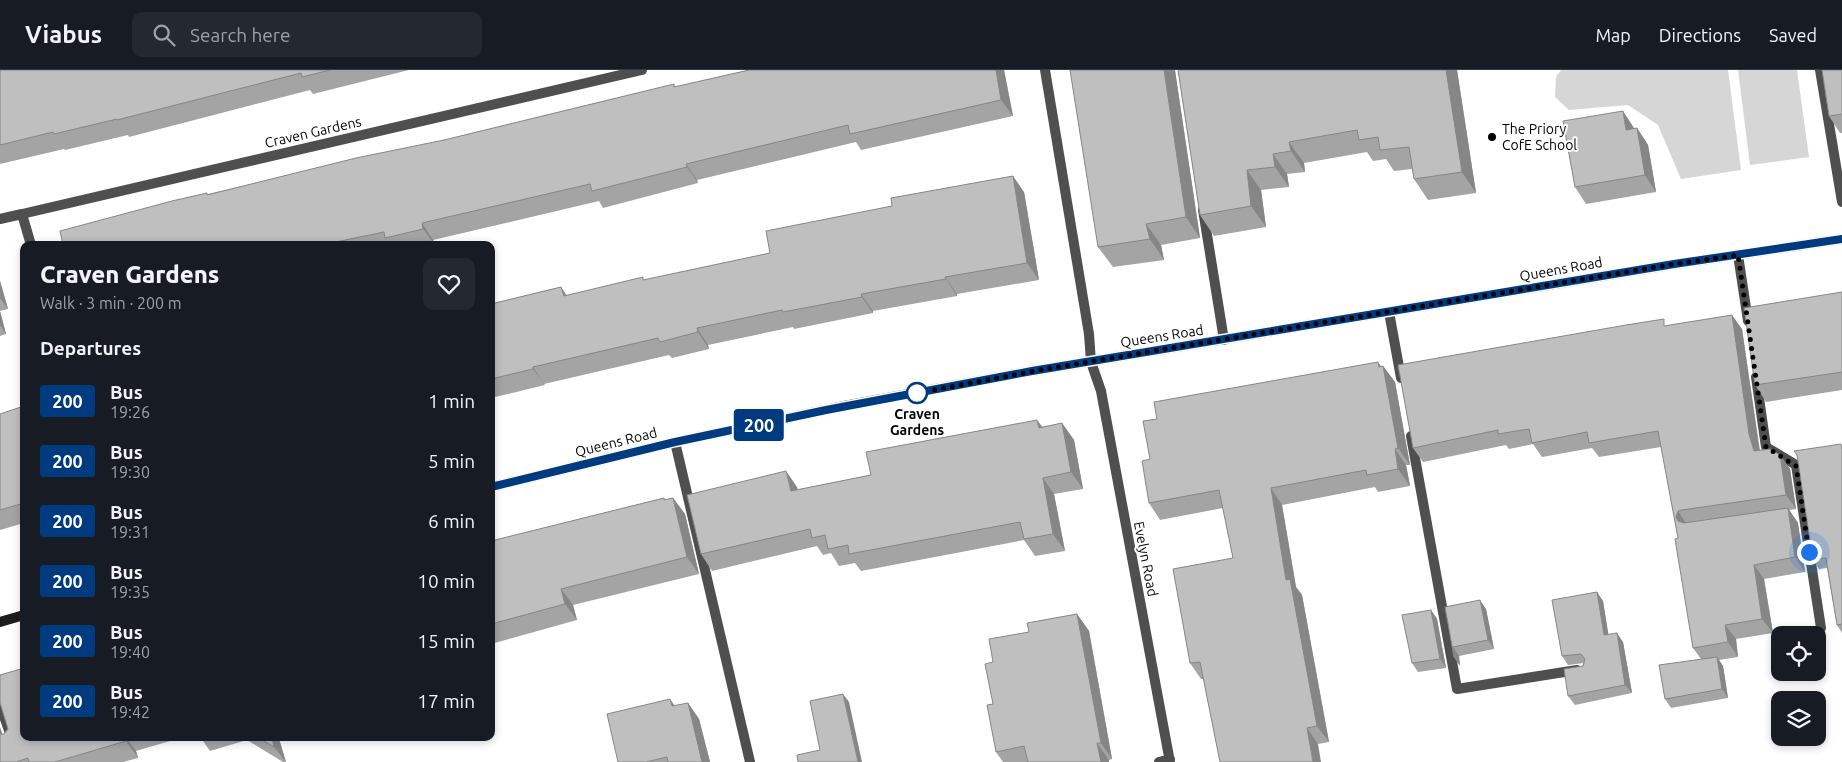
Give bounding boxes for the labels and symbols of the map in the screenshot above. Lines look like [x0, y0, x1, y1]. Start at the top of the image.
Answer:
street label: Craven Gardens [263, 113, 363, 151]
place label: The Priory CofE School [1502, 121, 1577, 153]
marker: The Priory CofE School [1486, 131, 1498, 143]
street label: Queens Road [1518, 254, 1604, 284]
street label: Queens Road [1119, 322, 1205, 350]
marker: Craven Gardens [906, 382, 928, 404]
place label: Craven Gardens [890, 406, 944, 438]
line badge: 200 [730, 409, 788, 441]
street label: Queens Road [573, 424, 659, 460]
street label: Evelyn Road [1131, 520, 1161, 598]
your location [1797, 540, 1822, 565]

